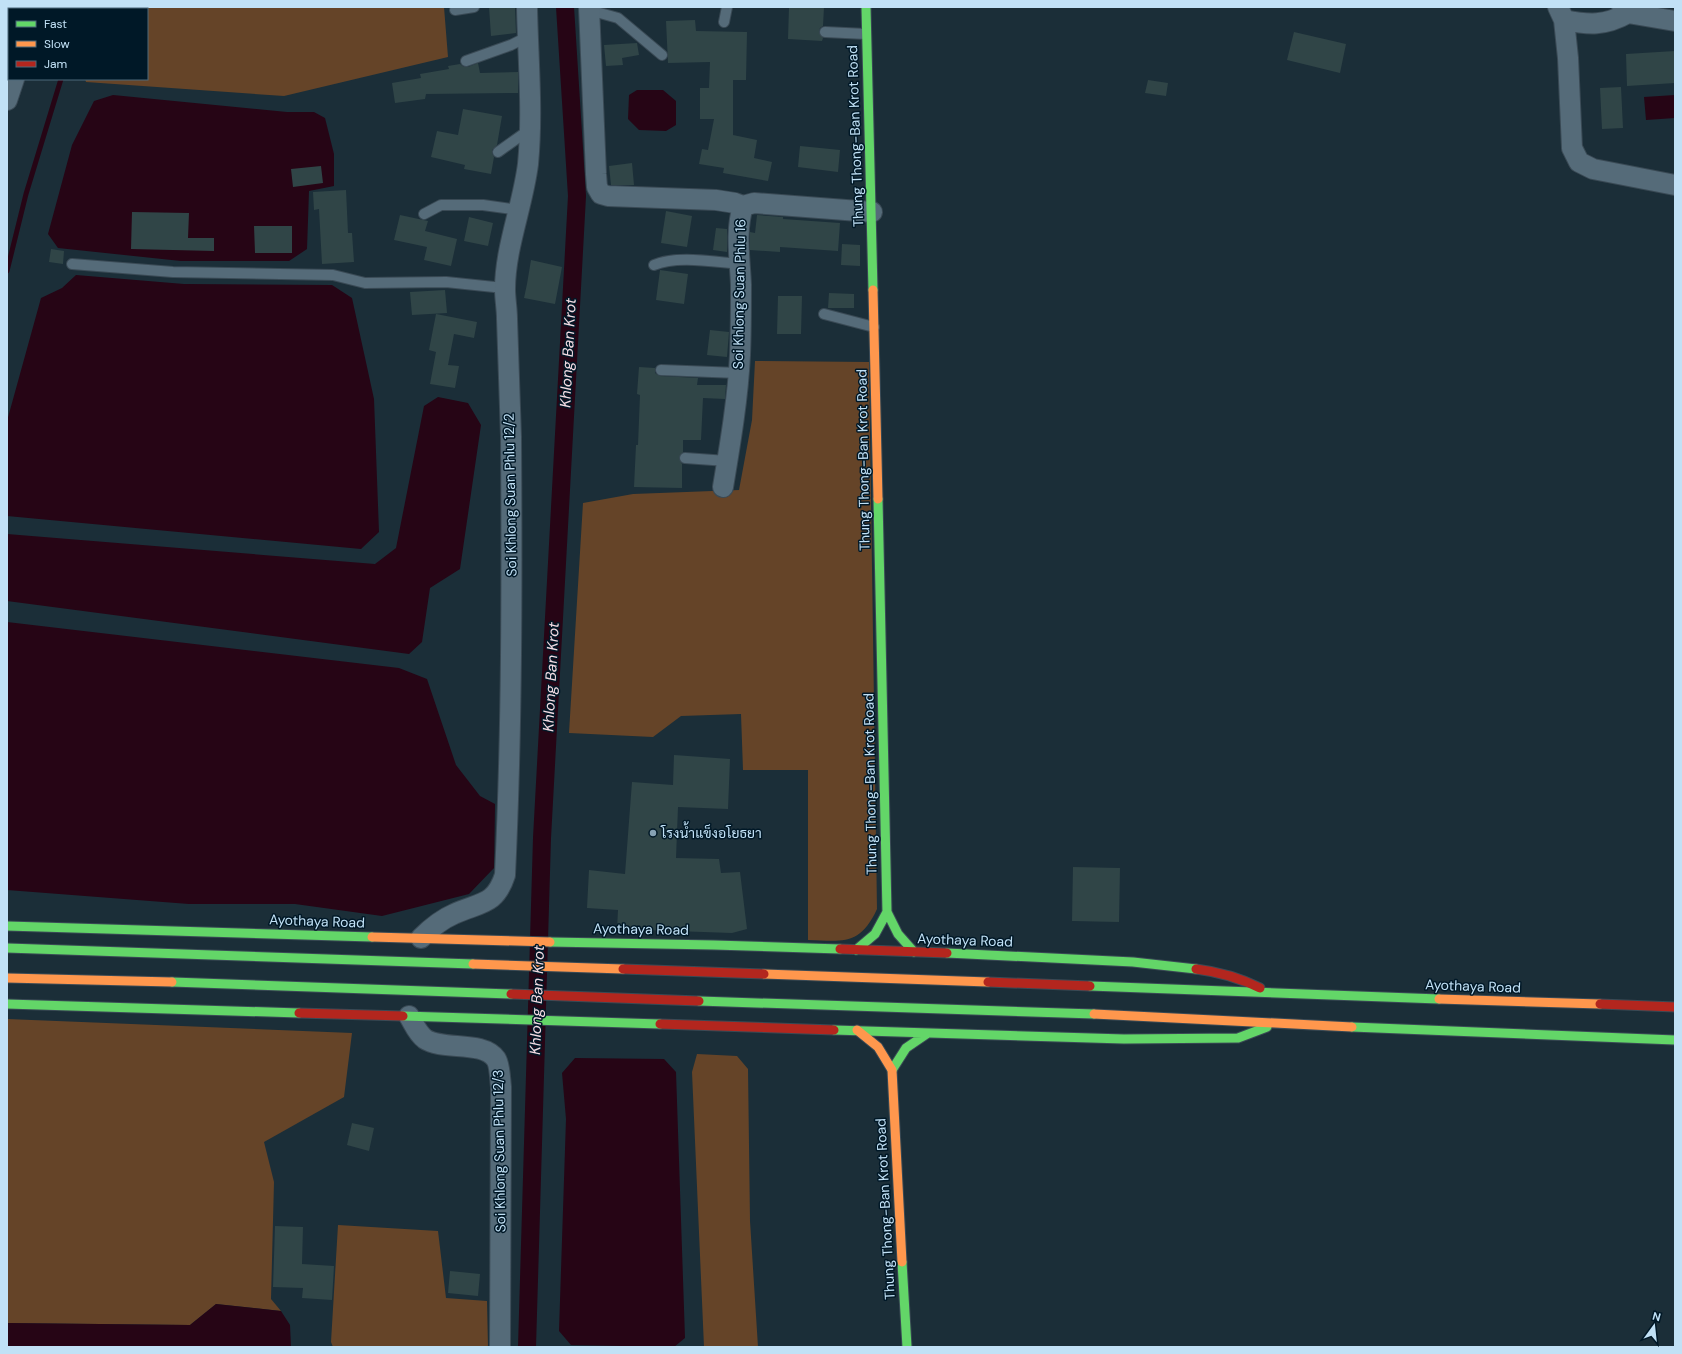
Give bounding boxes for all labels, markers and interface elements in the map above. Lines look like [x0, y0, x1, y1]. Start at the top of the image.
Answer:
legend [8, 8, 148, 80]
text: Fast [44, 16, 67, 32]
text: Slow [44, 36, 70, 52]
street label: Thung Thong-Ban Krot Road [843, 45, 867, 227]
text: Jam [44, 56, 67, 72]
street label: Soi Khlong Suan Phlu 16 [729, 219, 749, 369]
water label: Khlong Ban Krot [555, 298, 581, 408]
street label: Thung Thong-Ban Krot Road [852, 369, 874, 551]
street label: Soi Khlong Suan Phlu 12/2 [500, 413, 520, 577]
water label: Khlong Ban Krot [538, 622, 564, 732]
street label: Thung Thong-Ban Krot Road [859, 693, 881, 875]
place label: โรงน้ำแข็งอโยธยา [660, 821, 762, 842]
marker: โรงน้ำแข็งอโยธยา [648, 828, 658, 838]
street label: Ayothaya Road [269, 910, 365, 932]
street label: Ayothaya Road [593, 919, 689, 939]
street label: Ayothaya Road [917, 929, 1013, 951]
water label: Khlong Ban Krot [525, 945, 549, 1055]
street label: Ayothaya Road [1425, 975, 1521, 997]
street label: Soi Khlong Suan Phlu 12/3 [489, 1069, 509, 1233]
street label: Thung Thong-Ban Krot Road [871, 1118, 899, 1300]
north arrow [1634, 1306, 1674, 1346]
text: N [1651, 1309, 1662, 1324]

